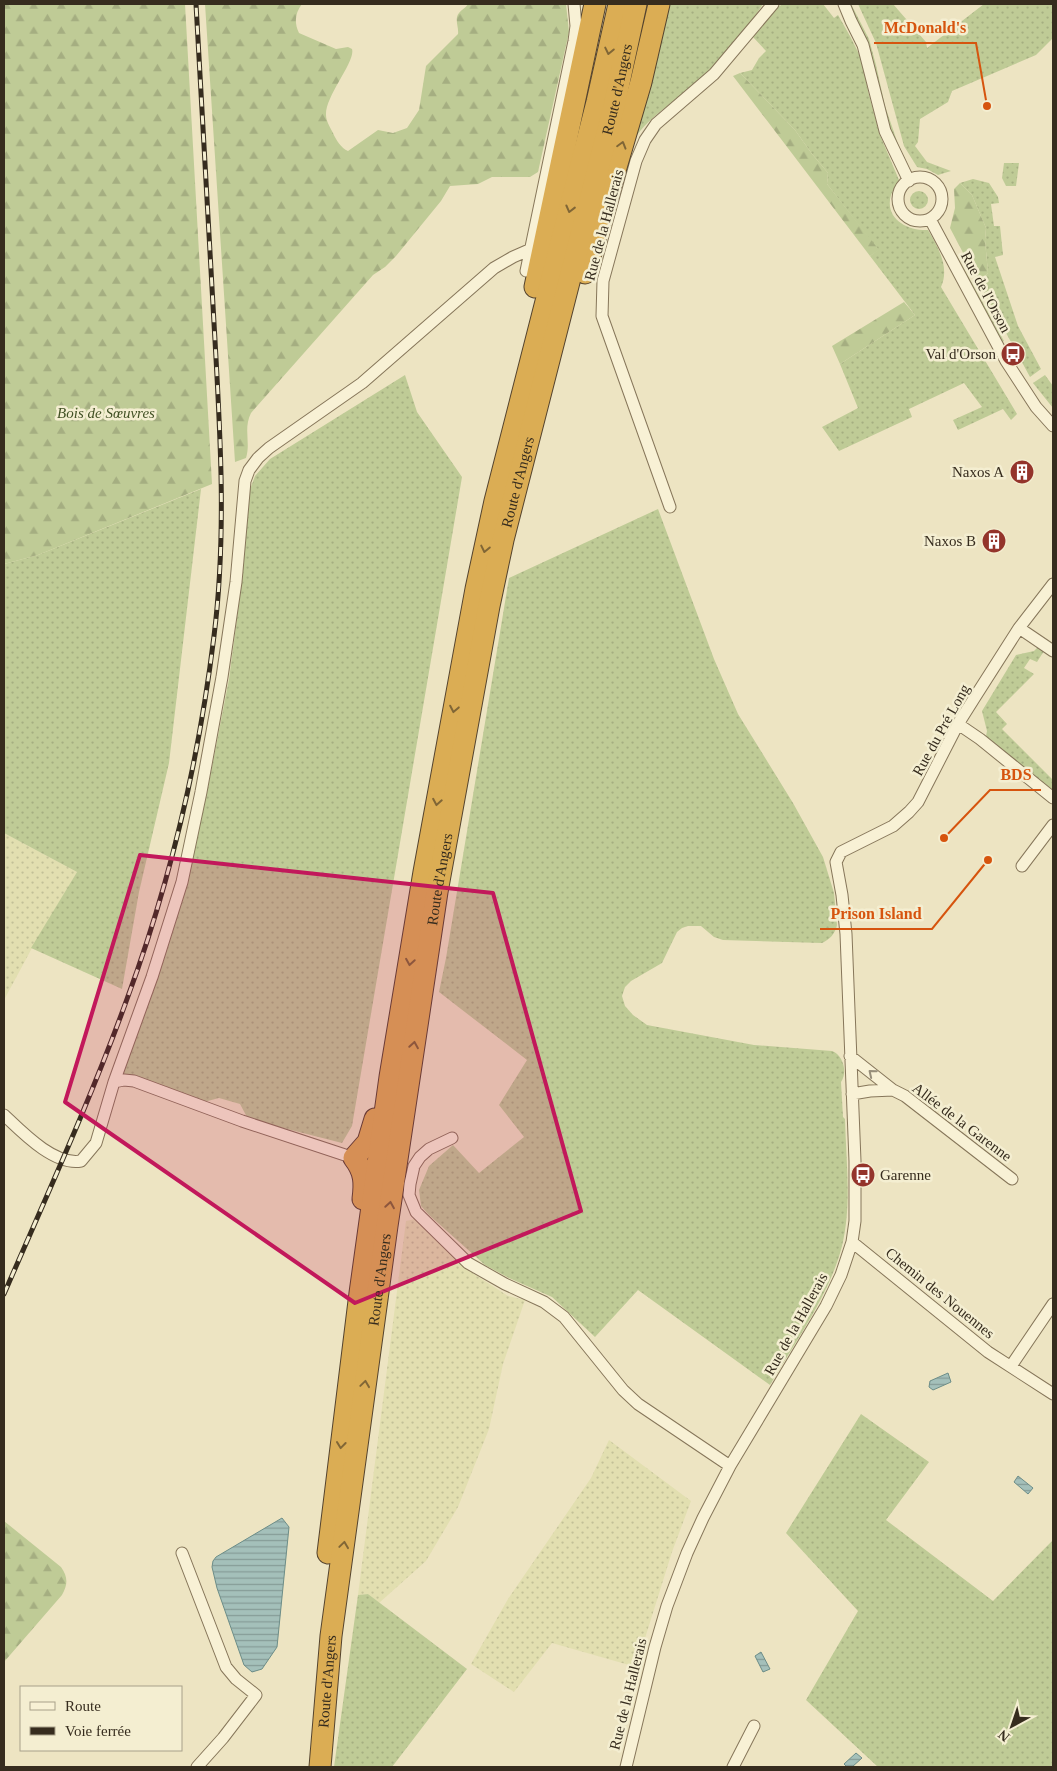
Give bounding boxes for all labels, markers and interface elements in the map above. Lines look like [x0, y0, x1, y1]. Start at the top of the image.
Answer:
callout: McDonald's [874, 12, 976, 43]
text: McDonald's [884, 19, 966, 36]
street label: Route d'Angers [599, 42, 635, 137]
one-way arrow [604, 47, 614, 56]
one-way arrow [617, 141, 627, 149]
street label: Rue de la Hallerais [581, 167, 627, 282]
one-way arrow [565, 205, 576, 214]
street label: Rue de l'Orson [958, 249, 1014, 336]
bus stop icon: Val d'Orson [1000, 341, 1026, 367]
place label: Val d'Orson [925, 346, 996, 362]
park label: Bois de Sœuvres [57, 405, 155, 421]
street label: Route d'Angers [499, 435, 537, 529]
building icon: Naxos A [1009, 459, 1035, 485]
place label: Naxos A [952, 464, 1004, 480]
building icon: Naxos B [981, 528, 1007, 554]
place label: Naxos B [924, 533, 976, 549]
one-way arrow [480, 545, 491, 554]
street label: Rue du Pré Long [909, 681, 973, 779]
one-way arrow [449, 704, 460, 713]
callout: BDS [990, 759, 1041, 790]
text: BDS [1000, 766, 1032, 783]
one-way arrow [432, 797, 442, 806]
street label: Route d'Angers [424, 832, 456, 926]
callout: Prison Island [820, 898, 932, 929]
text: Prison Island [830, 905, 922, 922]
one-way arrow [405, 957, 415, 966]
one-way arrow [408, 1040, 419, 1048]
one-way arrow [869, 1070, 878, 1078]
street label: Allée de la Garenne [909, 1080, 1015, 1165]
bus stop icon: Garenne [850, 1162, 876, 1188]
place label: Garenne [880, 1167, 931, 1183]
one-way arrow [384, 1201, 395, 1209]
street label: Route d'Angers [365, 1232, 394, 1327]
street label: Chemin des Nouennes [883, 1244, 998, 1342]
street label: Rue de la Hallerais [761, 1270, 831, 1378]
one-way arrow [360, 1379, 370, 1388]
one-way arrow [336, 1442, 347, 1450]
one-way arrow [338, 1540, 348, 1549]
street label: Route d'Angers [315, 1634, 339, 1728]
street label: Rue de la Hallerais [606, 1636, 650, 1752]
legend [20, 1686, 182, 1751]
text: Route [65, 1698, 101, 1714]
north arrow [987, 1701, 1037, 1751]
text: Voie ferrée [65, 1723, 131, 1739]
text: N [995, 1727, 1013, 1745]

